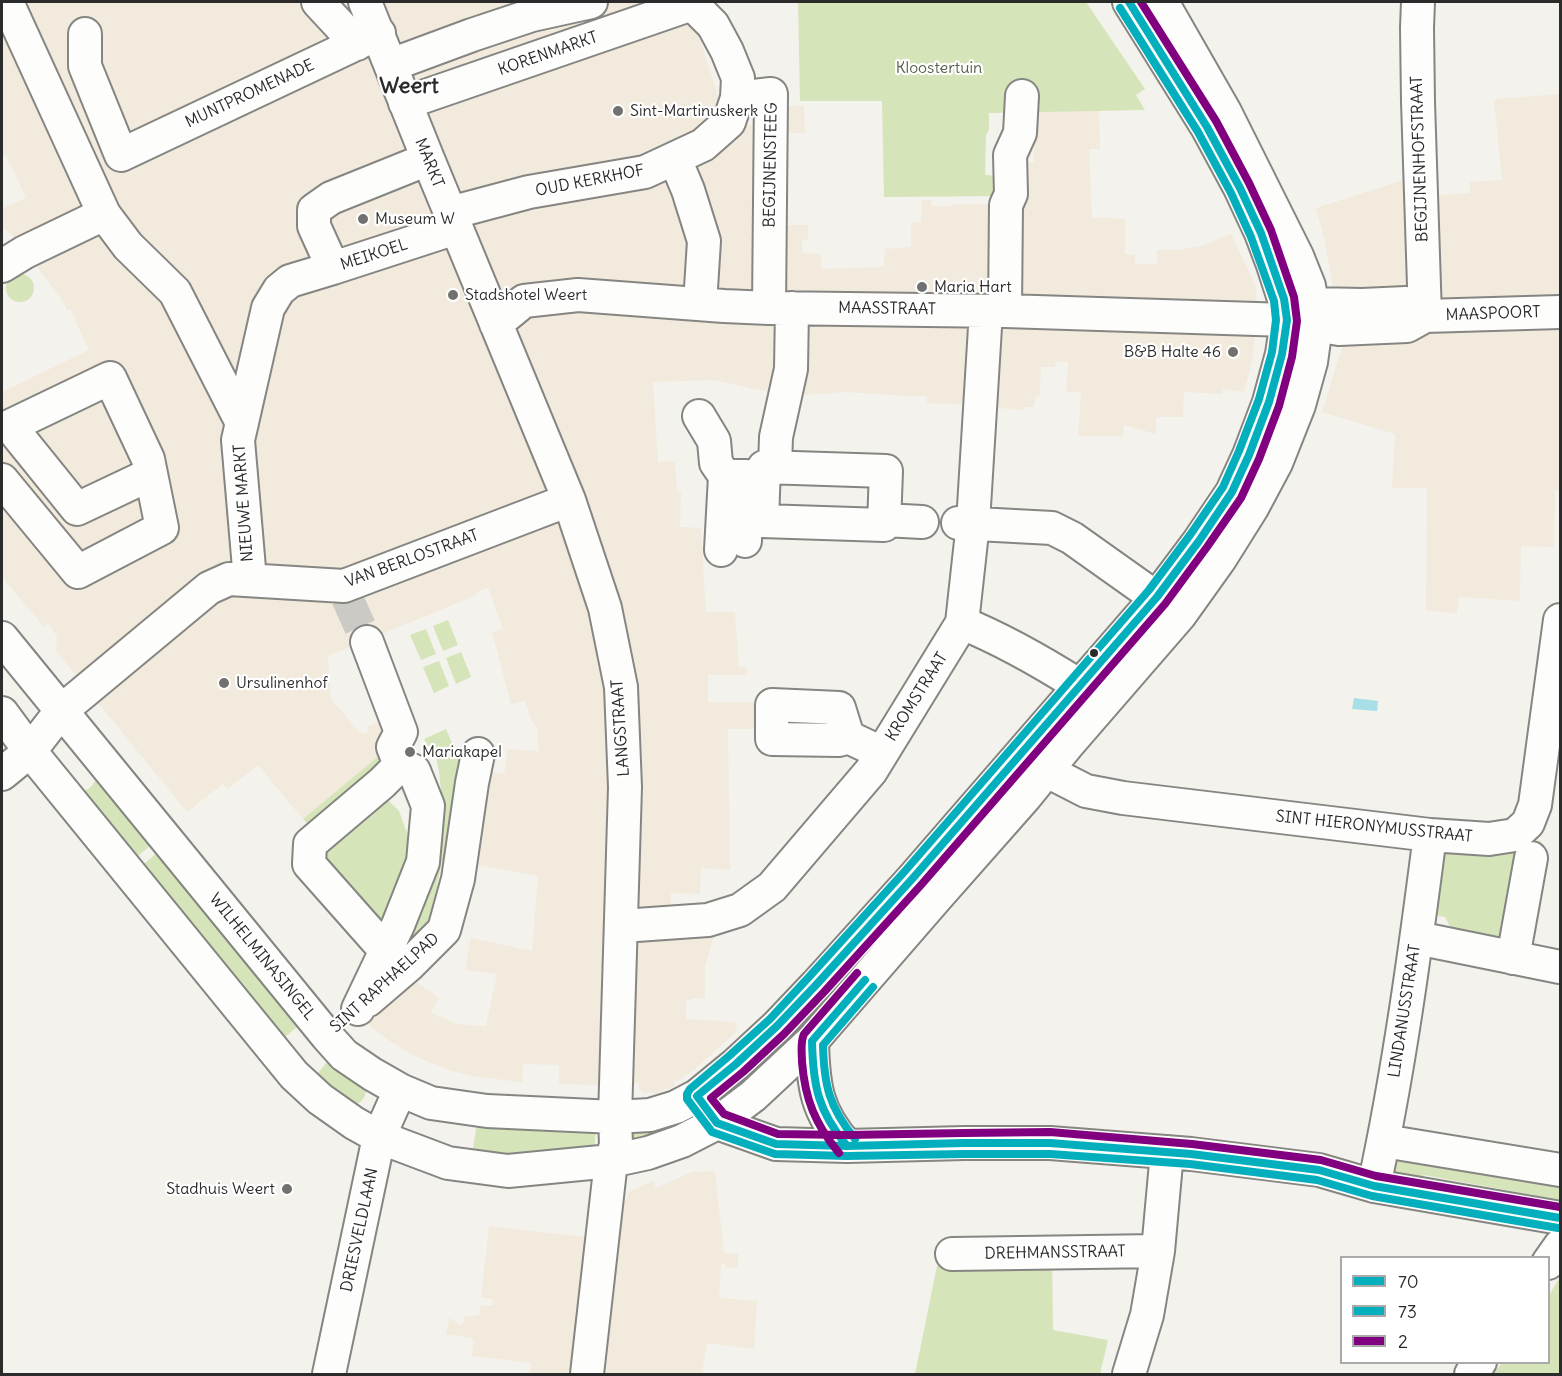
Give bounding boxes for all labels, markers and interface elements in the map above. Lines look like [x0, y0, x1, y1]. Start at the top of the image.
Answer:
street label: KORENMARKT [496, 28, 600, 80]
street label: MUNTPROMENADE [183, 56, 317, 132]
park label: Kloostertuin [896, 58, 982, 78]
district label: Weert [379, 74, 439, 100]
street label: BEGIJNENHOFSTRAAT [1407, 75, 1433, 243]
place label: Sint-Martinuskerk [630, 101, 758, 121]
street label: BEGIJNENSTEEG [760, 102, 782, 228]
marker: Sint-Martinuskerk [611, 104, 625, 118]
street label: MARKT [410, 135, 448, 191]
street label: OUD KERKHOF [534, 161, 646, 201]
place label: Museum W [375, 209, 455, 229]
marker: Museum W [356, 212, 370, 226]
street label: MEIKOEL [338, 235, 410, 275]
place label: Maria Hart [934, 277, 1012, 297]
marker: Maria Hart [915, 280, 929, 294]
place label: Stadshotel Weert [465, 285, 587, 305]
marker: Stadshotel Weert [446, 288, 460, 302]
street label: MAASSTRAAT [838, 299, 936, 319]
street label: MAASPOORT [1445, 303, 1541, 325]
place label: B&B Halte 46 [1124, 342, 1221, 362]
marker: B&B Halte 46 [1226, 345, 1240, 359]
street label: NIEUWE MARKT [230, 444, 258, 562]
street label: VAN BERLOSTRAAT [343, 526, 481, 592]
unlabelled marker [1088, 647, 1100, 659]
street label: KROMSTRAAT [882, 649, 952, 745]
place label: Ursulinenhof [236, 673, 328, 693]
marker: Ursulinenhof [217, 676, 231, 690]
street label: LANGSTRAAT [608, 679, 634, 777]
place label: Mariakapel [422, 742, 502, 762]
marker: Mariakapel [403, 745, 417, 759]
street label: SINT HIERONYMUSSTRAAT [1275, 807, 1473, 847]
street label: WILHELMINASINGEL [205, 890, 319, 1024]
street label: SINT RAPHAELPAD [327, 929, 443, 1037]
street label: LINDANUSSTRAAT [1385, 943, 1425, 1079]
street label: DRIESVELDLAAN [337, 1166, 383, 1294]
place label: Stadhuis Weert [166, 1179, 275, 1199]
marker: Stadhuis Weert [280, 1182, 294, 1196]
street label: DREHMANSSTRAAT [984, 1242, 1126, 1264]
legend [1340, 1256, 1550, 1364]
text: 70 [1398, 1270, 1419, 1293]
text: 73 [1398, 1300, 1417, 1323]
text: 2 [1398, 1330, 1408, 1353]

